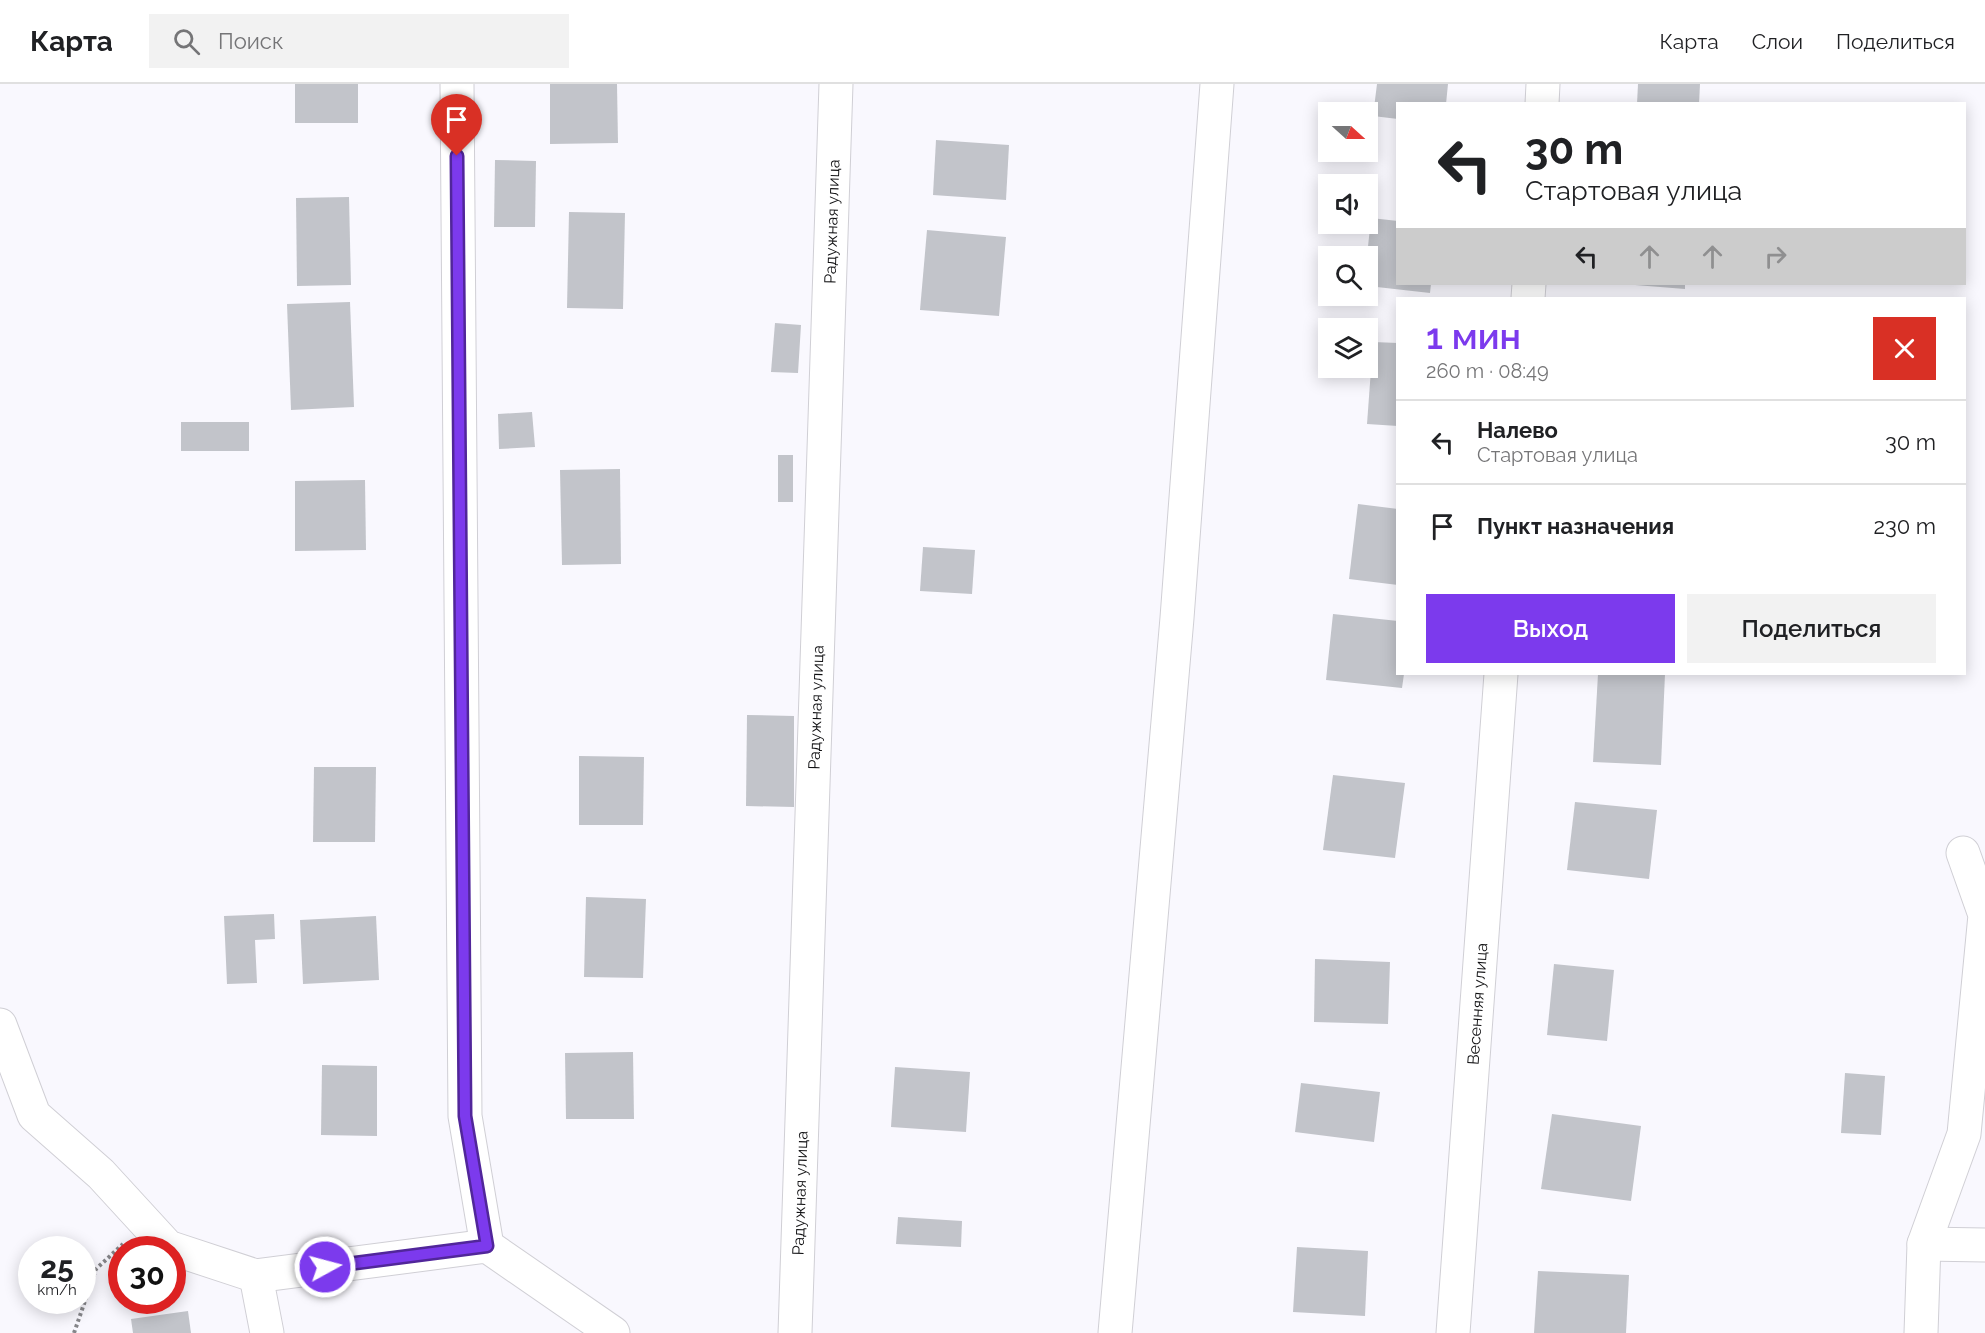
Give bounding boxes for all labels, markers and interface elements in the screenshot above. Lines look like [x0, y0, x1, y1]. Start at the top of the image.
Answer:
search box [149, 14, 569, 68]
text: Карта [30, 25, 113, 58]
icon: search [170, 25, 203, 58]
text: Поиск [218, 28, 283, 54]
text: Карта [1660, 29, 1719, 54]
text: Слои [1752, 29, 1803, 54]
text: Поделиться [1836, 29, 1955, 54]
pin [431, 94, 482, 156]
north arrow [1318, 102, 1378, 162]
map controls [1318, 102, 1378, 378]
icon: arrive [440, 103, 473, 136]
text: 30 m [1525, 125, 1623, 174]
icon: left [1426, 126, 1504, 204]
street label: Радужная улица [820, 159, 843, 284]
button: sound [1318, 174, 1378, 234]
text: Стартовая улица [1525, 175, 1742, 206]
icon: left [1570, 240, 1603, 273]
icon: ahead [1633, 240, 1666, 273]
icon: ahead [1696, 240, 1729, 273]
icon: right [1759, 240, 1792, 273]
button: search [1318, 246, 1378, 306]
text: 1 мин [1426, 315, 1521, 357]
button: close [1873, 317, 1936, 380]
button: layers [1318, 318, 1378, 378]
text: 260 m · 08:49 [1426, 359, 1549, 383]
text: Налево [1477, 417, 1558, 443]
icon: left [1426, 426, 1459, 459]
text: 30 m [1885, 429, 1936, 455]
text: Стартовая улица [1477, 443, 1638, 467]
icon: arrive [1426, 510, 1459, 543]
text: Пункт назначения [1477, 513, 1674, 539]
text: 230 m [1873, 513, 1936, 539]
button: Выход [1426, 594, 1675, 663]
button: Поделиться [1687, 594, 1936, 663]
street label: Радужная улица [804, 645, 827, 770]
street label: Весенняя улица [1463, 942, 1491, 1066]
street label: Радужная улица [788, 1131, 811, 1256]
position arrow [293, 1235, 357, 1299]
speed limit sign: 30 [108, 1236, 186, 1314]
text: 25 [40, 1250, 74, 1285]
text: km/h [37, 1281, 77, 1299]

